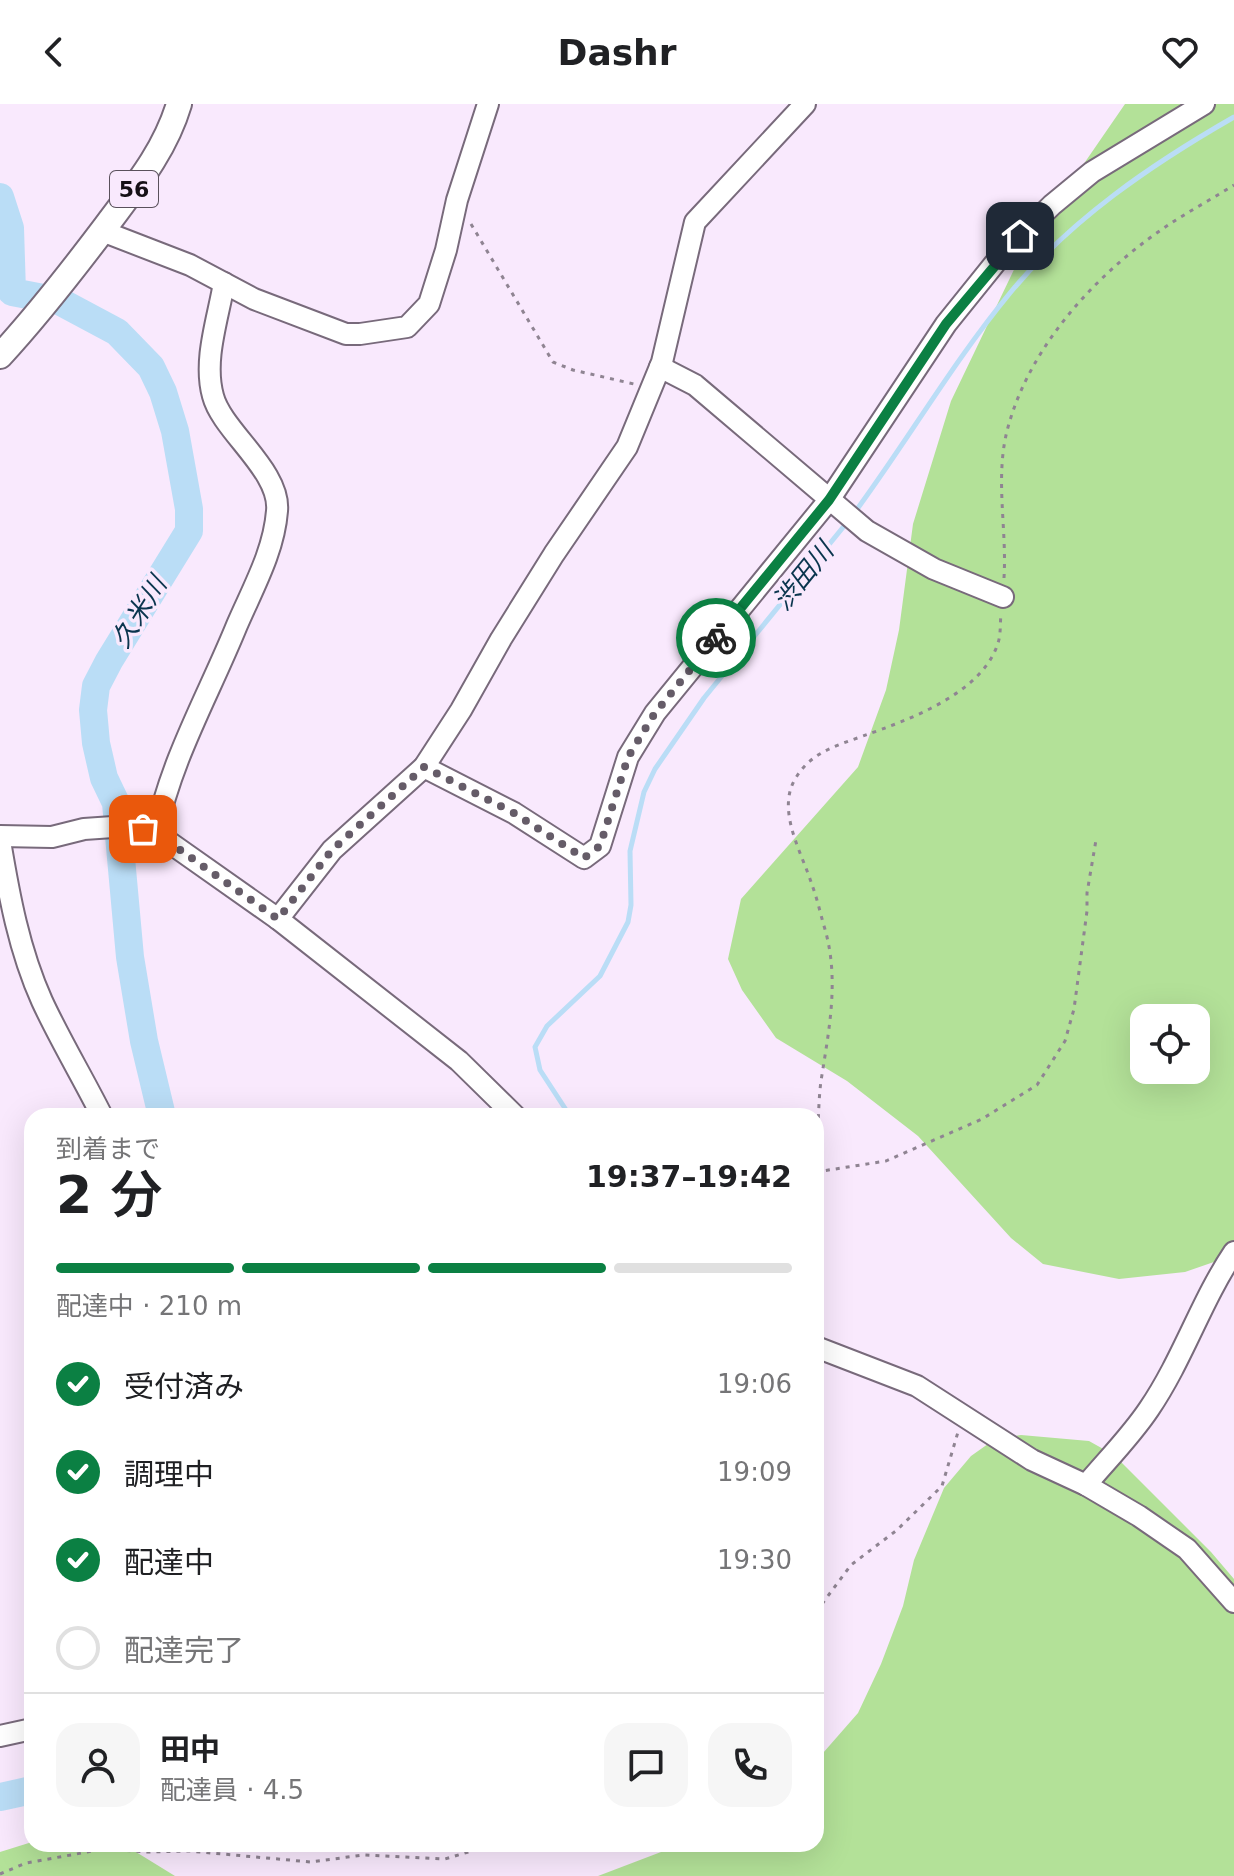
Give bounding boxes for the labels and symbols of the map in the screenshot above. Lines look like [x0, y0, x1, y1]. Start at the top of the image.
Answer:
road number: 56 [110, 171, 158, 207]
pin [986, 202, 1054, 270]
water label: 渋田川 [767, 534, 841, 616]
water label: 久米川 [106, 568, 174, 653]
courier [676, 598, 756, 678]
pin [109, 795, 177, 863]

